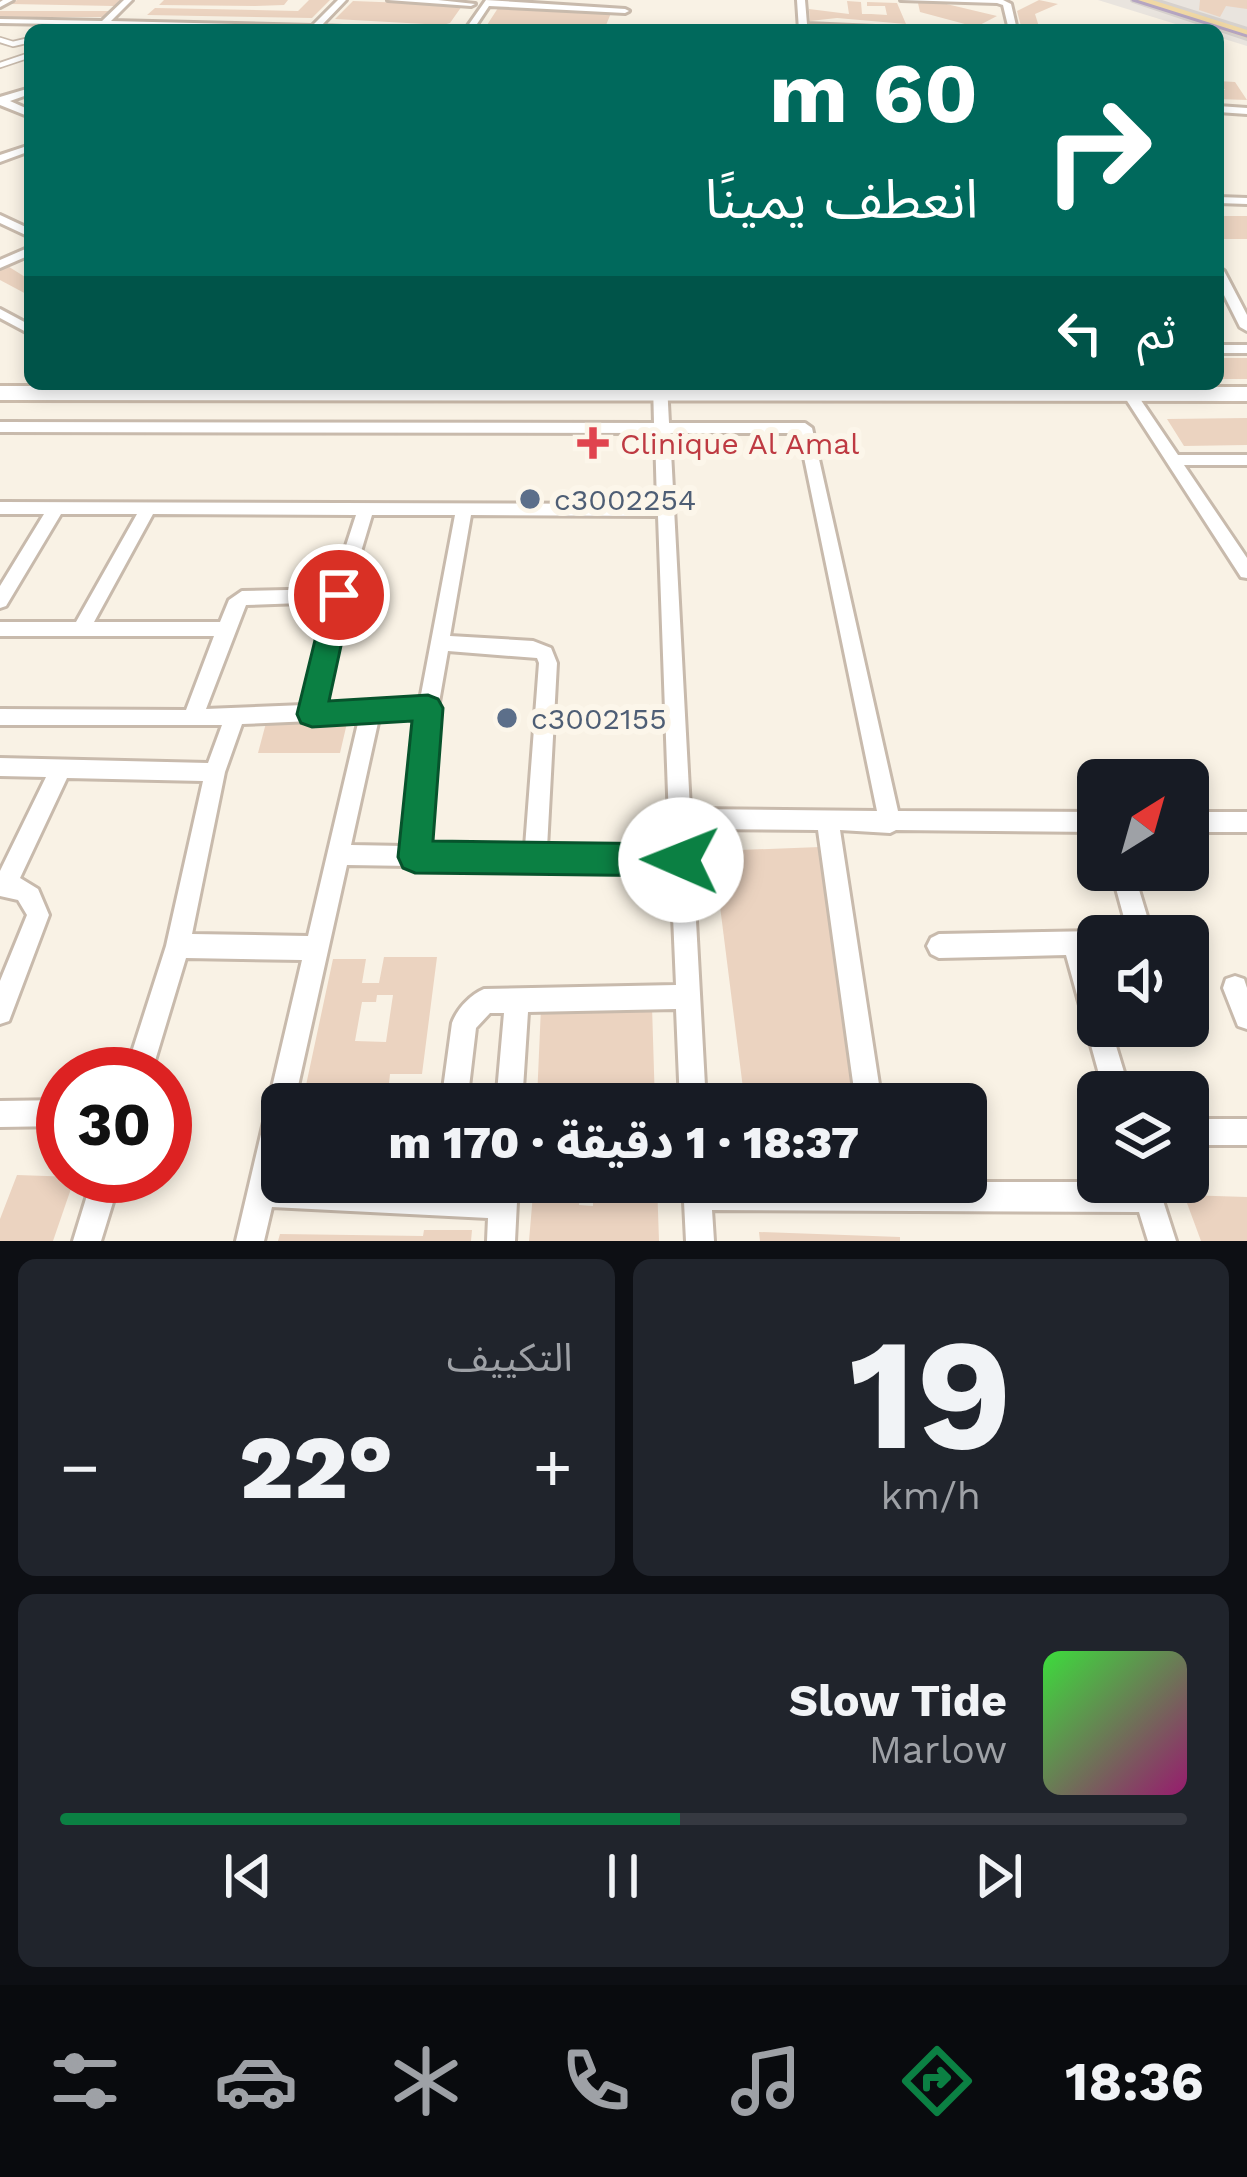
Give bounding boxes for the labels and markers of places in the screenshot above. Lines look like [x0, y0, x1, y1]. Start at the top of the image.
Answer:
place label: Clinique Al Amal [620, 426, 859, 461]
marker: Clinique Al Amal [577, 427, 609, 459]
place label: c3002254 [554, 482, 696, 517]
marker: c3002254 [517, 486, 543, 512]
pin [288, 544, 390, 646]
place label: c3002155 [531, 701, 667, 736]
marker: c3002155 [494, 705, 520, 731]

